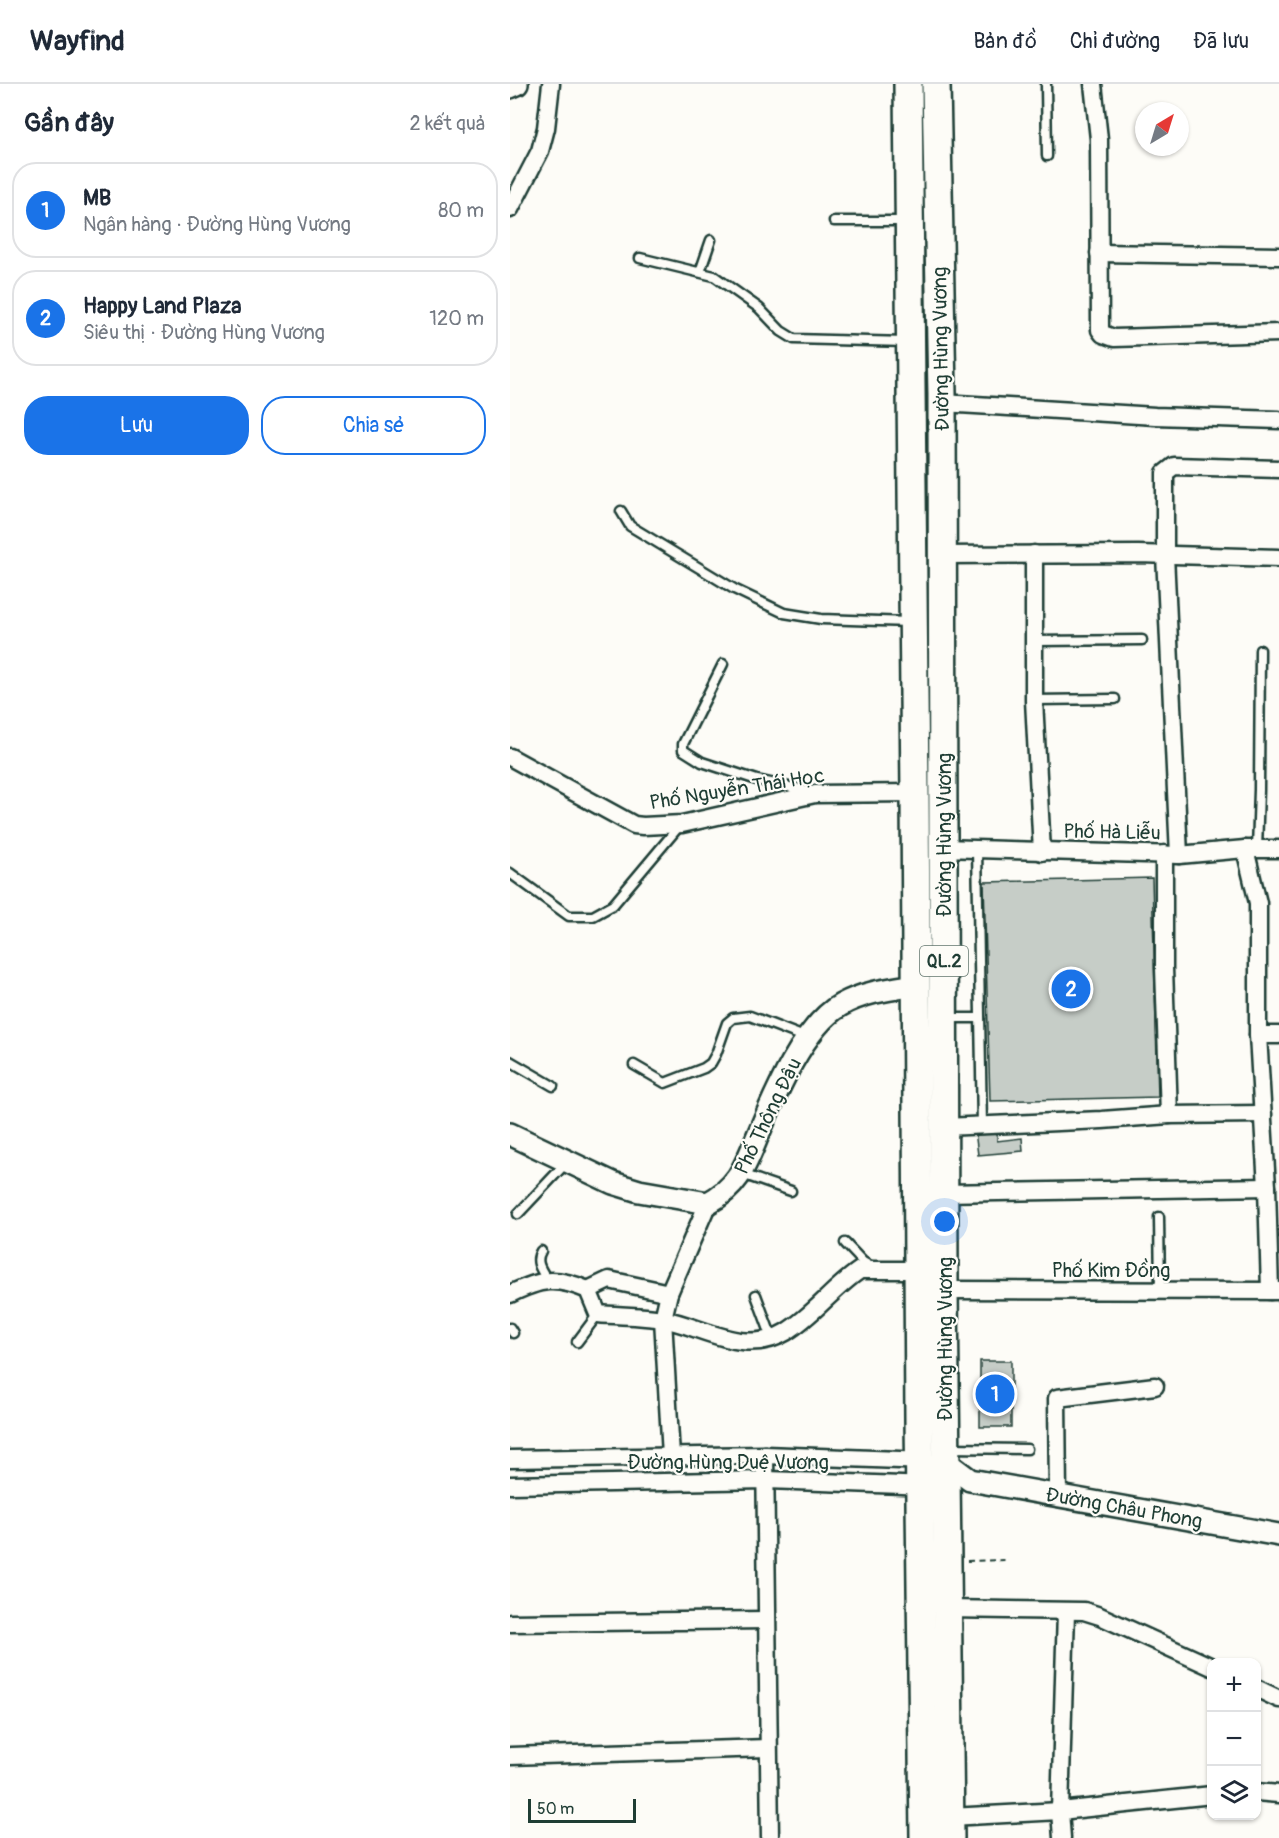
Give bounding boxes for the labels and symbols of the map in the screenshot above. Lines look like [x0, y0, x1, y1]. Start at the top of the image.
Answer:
north arrow [1135, 102, 1189, 156]
street label: Đường Hùng Vương [927, 267, 955, 431]
street label: Đường Hùng Vương [932, 753, 957, 917]
street label: Phố Nguyễn Thái Học [648, 763, 826, 815]
street label: Phố Hà Liễu [1063, 819, 1161, 845]
road number: QL.2 [920, 946, 968, 976]
pin: 2 [1052, 966, 1090, 1012]
street label: Phố Thông Đậu [729, 1054, 807, 1178]
your location [930, 1207, 959, 1236]
street label: Đường Hùng Vương [933, 1257, 958, 1421]
street label: Phố Kim Đồng [1052, 1258, 1170, 1283]
pin: 1 [976, 1372, 1014, 1416]
street label: Đường Hùng Duệ Vương [627, 1450, 829, 1475]
street label: Đường Châu Phong [1044, 1482, 1204, 1534]
scale bar [528, 1796, 636, 1824]

